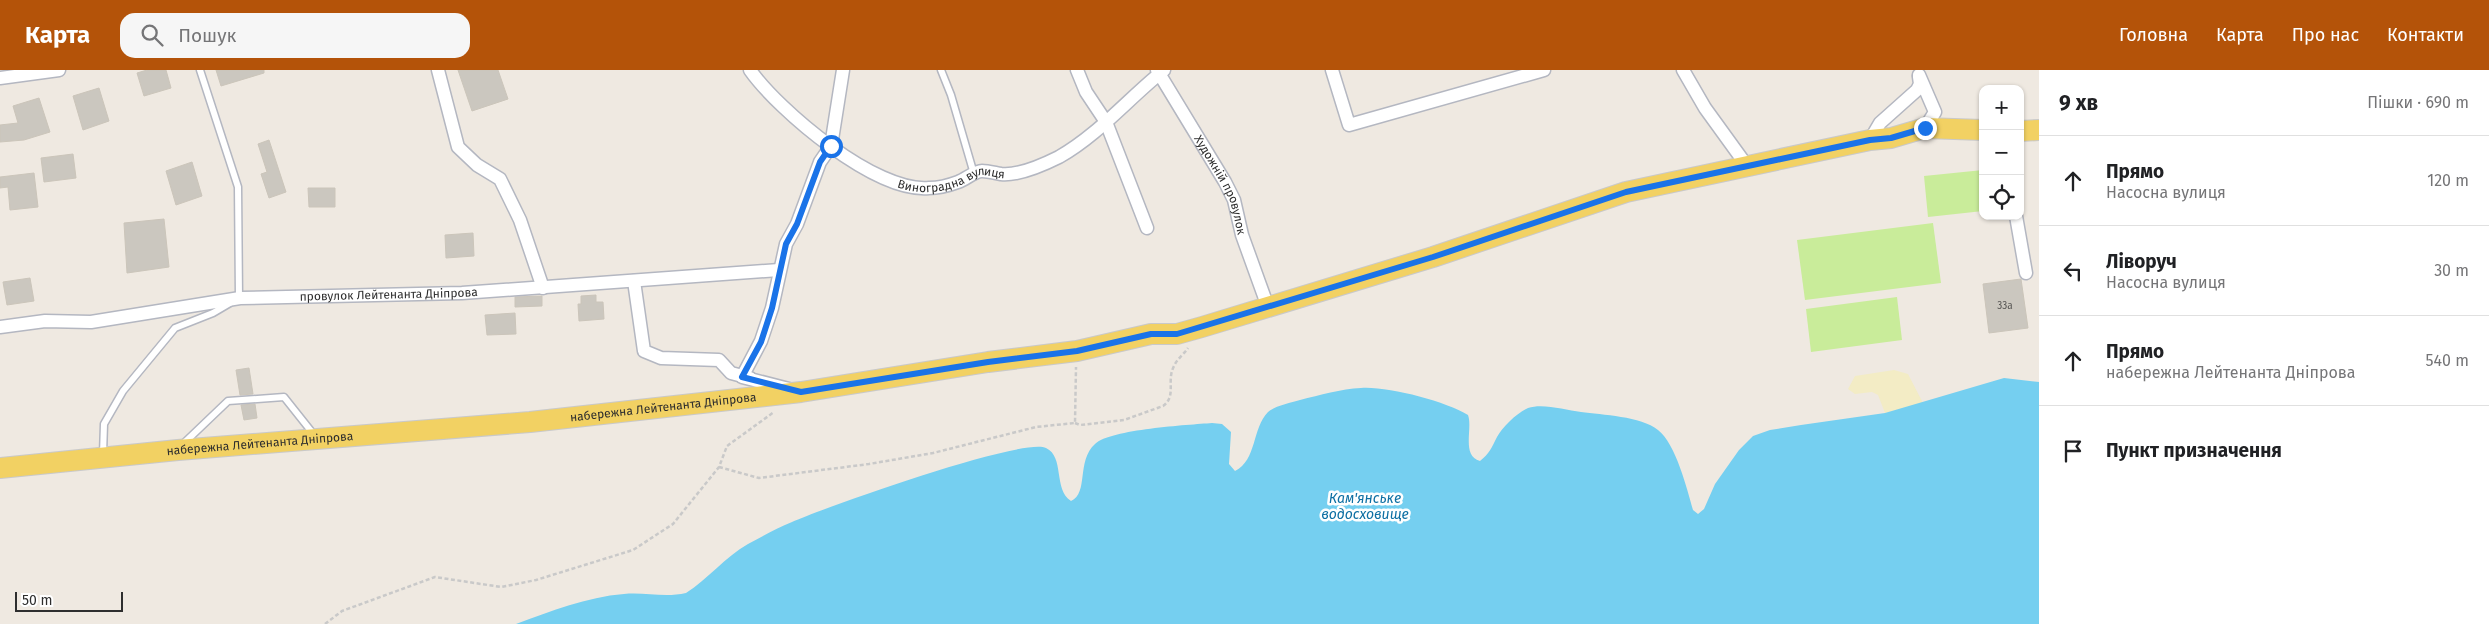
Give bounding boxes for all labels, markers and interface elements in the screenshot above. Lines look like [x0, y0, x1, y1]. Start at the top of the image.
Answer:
search box [120, 13, 470, 58]
text: Карта [25, 21, 90, 49]
icon: search [138, 21, 166, 49]
text: Пошук [178, 24, 236, 47]
text: Головна [2119, 24, 2188, 46]
text: Карта [2216, 24, 2264, 46]
text: Про нас [2292, 24, 2359, 46]
text: Контакти [2387, 24, 2464, 46]
map controls [1979, 85, 2024, 220]
button: + [1979, 85, 2024, 130]
text: 9 хв [2059, 90, 2098, 116]
text: Пішки · 690 m [2367, 93, 2469, 112]
route end [1914, 117, 1937, 140]
button: − [1979, 130, 2024, 175]
street label: Художній провулок [1191, 133, 1249, 237]
route start [820, 135, 843, 158]
text: Прямо [2106, 160, 2164, 183]
street label: Виноградна вулиця [896, 164, 1006, 195]
icon: ahead [2059, 167, 2087, 195]
text: 120 m [2427, 171, 2469, 190]
button: locate [1979, 175, 2024, 220]
text: Насосна вулиця [2106, 183, 2226, 202]
text: Ліворуч [2106, 250, 2177, 273]
icon: left [2059, 257, 2087, 285]
text: 30 m [2434, 261, 2469, 280]
text: Насосна вулиця [2106, 273, 2226, 292]
street label: провулок Лейтенанта Дніпрова [299, 285, 478, 304]
house number: 33а [1997, 300, 2013, 312]
text: Прямо [2106, 340, 2164, 363]
icon: ahead [2059, 347, 2087, 375]
text: 540 m [2426, 351, 2469, 370]
text: набережна Лейтенанта Дніпрова [2106, 363, 2355, 382]
street label: набережна Лейтенанта Дніпрова [569, 390, 757, 425]
street label: набережна Лейтенанта Дніпрова [166, 429, 354, 458]
icon: arrive [2059, 437, 2087, 465]
text: Пункт призначення [2106, 439, 2282, 462]
water label: Кам'янське водосховище [1321, 490, 1409, 523]
scale bar [15, 589, 122, 612]
text: 50 m [22, 592, 53, 609]

